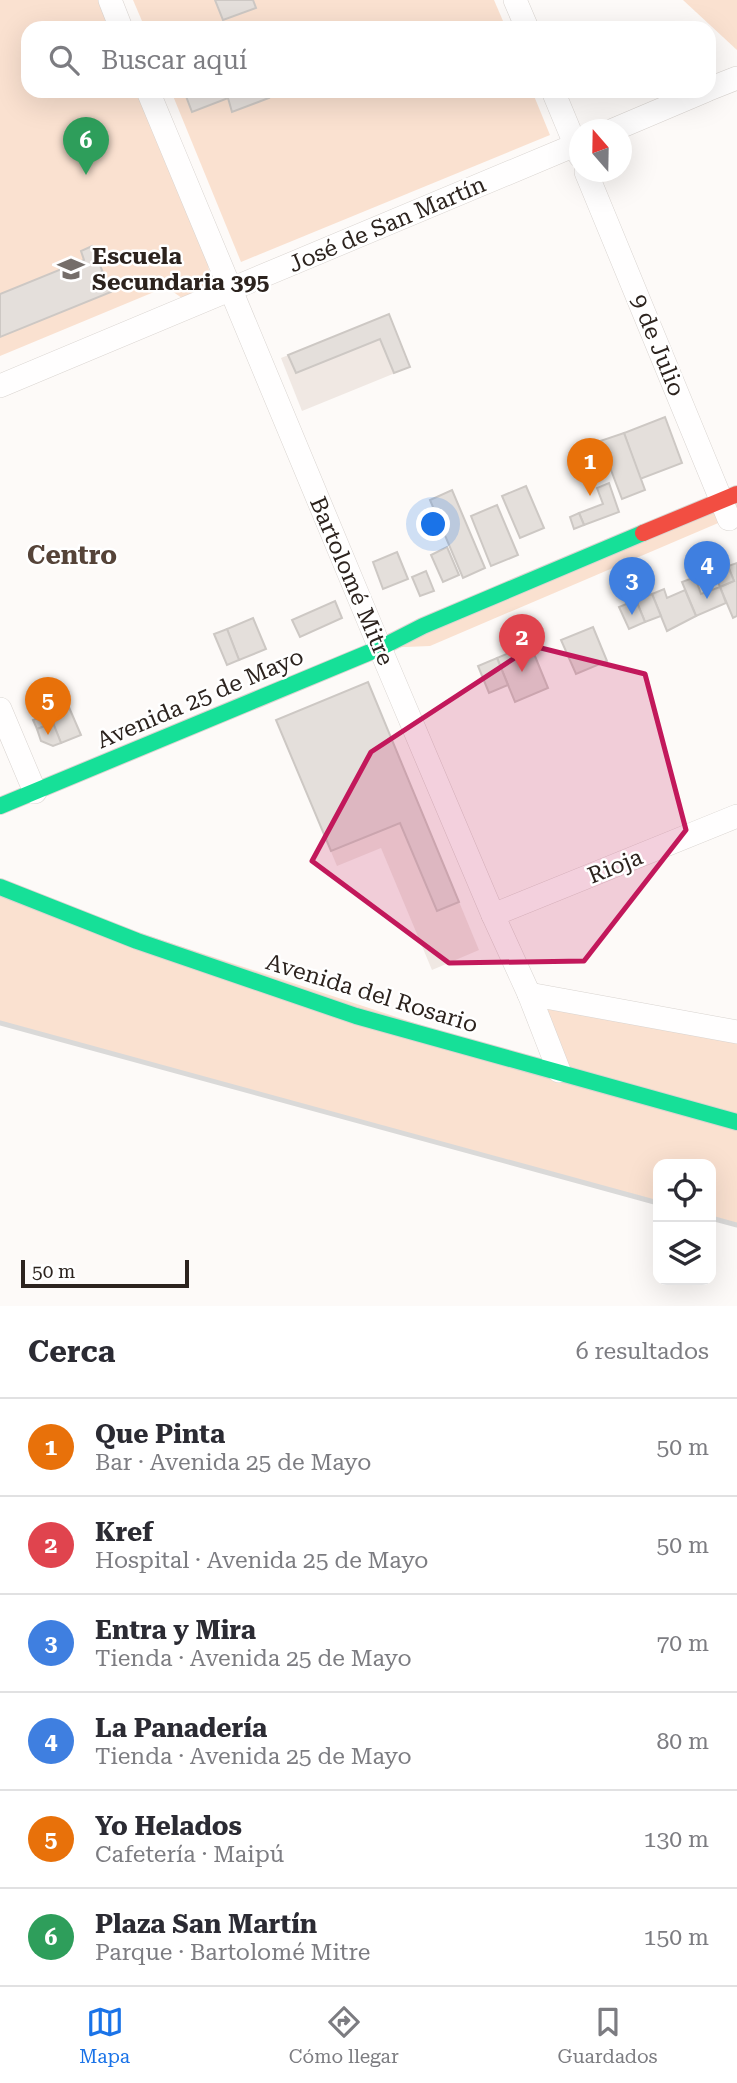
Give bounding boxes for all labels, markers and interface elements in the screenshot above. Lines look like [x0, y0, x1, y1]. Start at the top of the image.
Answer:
search box [21, 21, 716, 98]
icon: search [45, 41, 83, 79]
text: Buscar aquí [101, 45, 247, 75]
pin: 6 [63, 117, 109, 175]
north arrow [569, 119, 632, 182]
street label: José de San Martín [285, 171, 490, 278]
place label: Escuela Secundaria 395 [92, 243, 269, 296]
school or university icon: Escuela Secundaria 395 [56, 254, 86, 284]
street label: 9 de Julio [625, 290, 690, 400]
pin: 1 [567, 438, 613, 496]
street label: Bartolomé Mitre [304, 493, 399, 669]
your location [416, 507, 450, 541]
district label: Centro [27, 540, 117, 570]
pin: 4 [684, 541, 730, 599]
pin: 3 [609, 557, 655, 615]
pin: 2 [499, 614, 545, 672]
street label: Avenida 25 de Mayo [93, 643, 308, 754]
pin: 5 [25, 677, 71, 735]
street label: Rioja [584, 843, 647, 890]
street label: Avenida del Rosario [263, 948, 481, 1039]
map controls [653, 1159, 716, 1285]
button: locate [653, 1159, 716, 1222]
button: layers [653, 1222, 716, 1285]
scale bar [21, 1257, 189, 1289]
text: 50 m [32, 1260, 75, 1283]
text: Cerca [28, 1334, 115, 1369]
text: 6 resultados [576, 1338, 709, 1365]
text: Que Pinta [95, 1419, 225, 1449]
text: 1 [45, 1434, 57, 1461]
text: 50 m [656, 1434, 709, 1461]
text: Bar · Avenida 25 de Mayo [95, 1449, 371, 1476]
text: Kref [95, 1517, 153, 1547]
text: 2 [45, 1532, 57, 1559]
text: 50 m [656, 1532, 709, 1559]
text: Hospital · Avenida 25 de Mayo [95, 1547, 428, 1574]
text: Entra y Mira [95, 1615, 256, 1645]
text: 3 [45, 1630, 57, 1657]
text: 70 m [656, 1630, 709, 1657]
text: Tienda · Avenida 25 de Mayo [95, 1645, 412, 1672]
text: La Panadería [95, 1713, 267, 1743]
text: 4 [45, 1728, 57, 1755]
text: 80 m [656, 1728, 709, 1755]
text: Tienda · Avenida 25 de Mayo [95, 1743, 412, 1770]
text: Yo Helados [95, 1811, 242, 1841]
text: 5 [45, 1826, 57, 1853]
text: 130 m [644, 1826, 709, 1853]
text: Cafetería · Maipú [95, 1841, 284, 1868]
text: Plaza San Martín [95, 1909, 317, 1939]
text: 6 [45, 1924, 57, 1951]
text: 150 m [644, 1924, 709, 1951]
text: Parque · Bartolomé Mitre [95, 1939, 370, 1966]
tab: Mapa [79, 2003, 130, 2068]
tab: Cómo llegar [289, 2003, 399, 2068]
tab: Guardados [557, 2003, 658, 2068]

